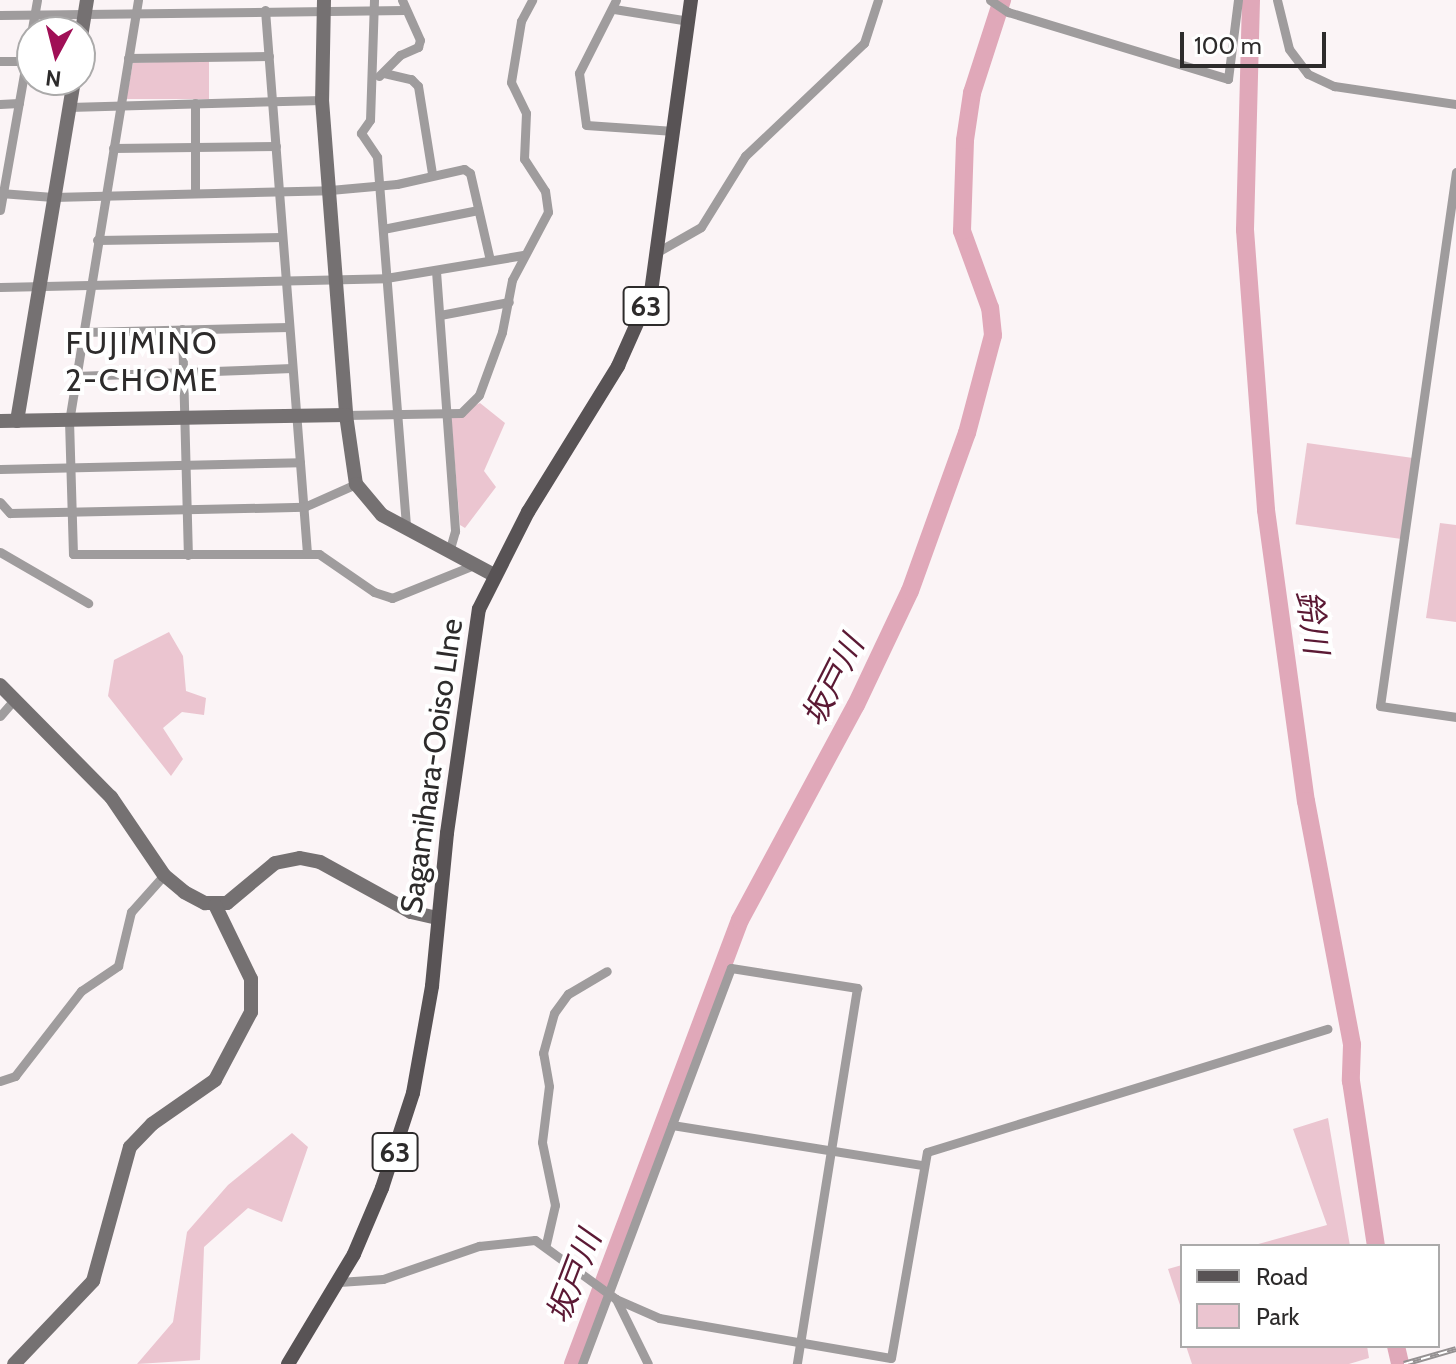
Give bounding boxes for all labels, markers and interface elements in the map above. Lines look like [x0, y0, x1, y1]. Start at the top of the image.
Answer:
north arrow [16, 16, 96, 96]
scale bar [1184, 16, 1330, 66]
text: 100 m [1194, 31, 1262, 60]
text: N [44, 64, 63, 93]
road number: 63 [622, 282, 670, 330]
district label: FUJIMINO 2-CHOME [65, 325, 219, 400]
water label: 鈴川 [1289, 588, 1335, 656]
street label: Sagamihara-Ooiso LIne [394, 616, 470, 916]
water label: 坂戸川 [794, 630, 872, 732]
road number: 63 [371, 1128, 419, 1176]
water label: 坂戸川 [539, 1225, 609, 1329]
legend [1180, 1244, 1440, 1348]
text: Road [1256, 1262, 1308, 1291]
text: Park [1256, 1302, 1299, 1331]

